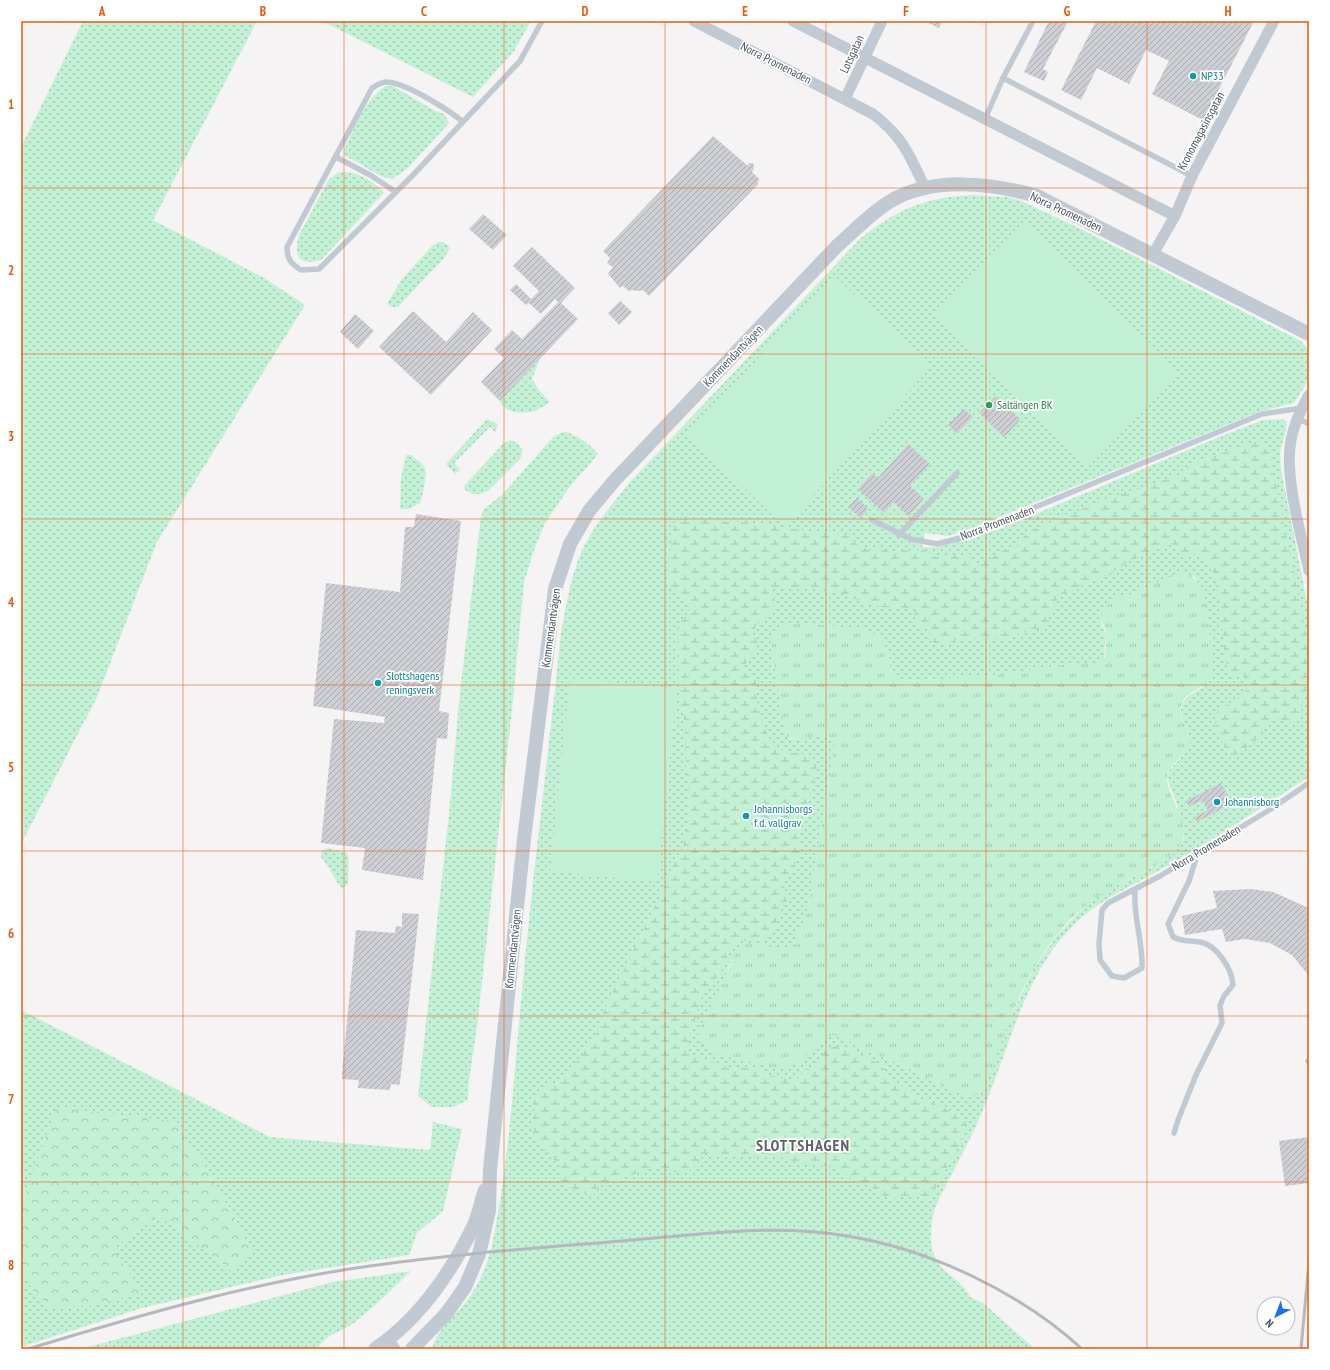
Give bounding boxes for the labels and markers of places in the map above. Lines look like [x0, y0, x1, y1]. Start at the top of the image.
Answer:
place label: NP33 [1201, 68, 1224, 83]
marker: NP33 [1188, 71, 1198, 81]
place label: Saltängen BK [997, 397, 1053, 412]
marker: Saltängen BK [984, 400, 994, 410]
place label: Slottshagens reningsverk [386, 668, 439, 697]
marker: Slottshagens reningsverk [373, 678, 383, 688]
place label: Johannisborg [1224, 794, 1279, 809]
marker: Johannisborg [1212, 797, 1222, 807]
place label: Johannisborgs f.d. vallgrav [753, 801, 812, 830]
marker: Johannisborgs f.d. vallgrav [741, 811, 751, 821]

